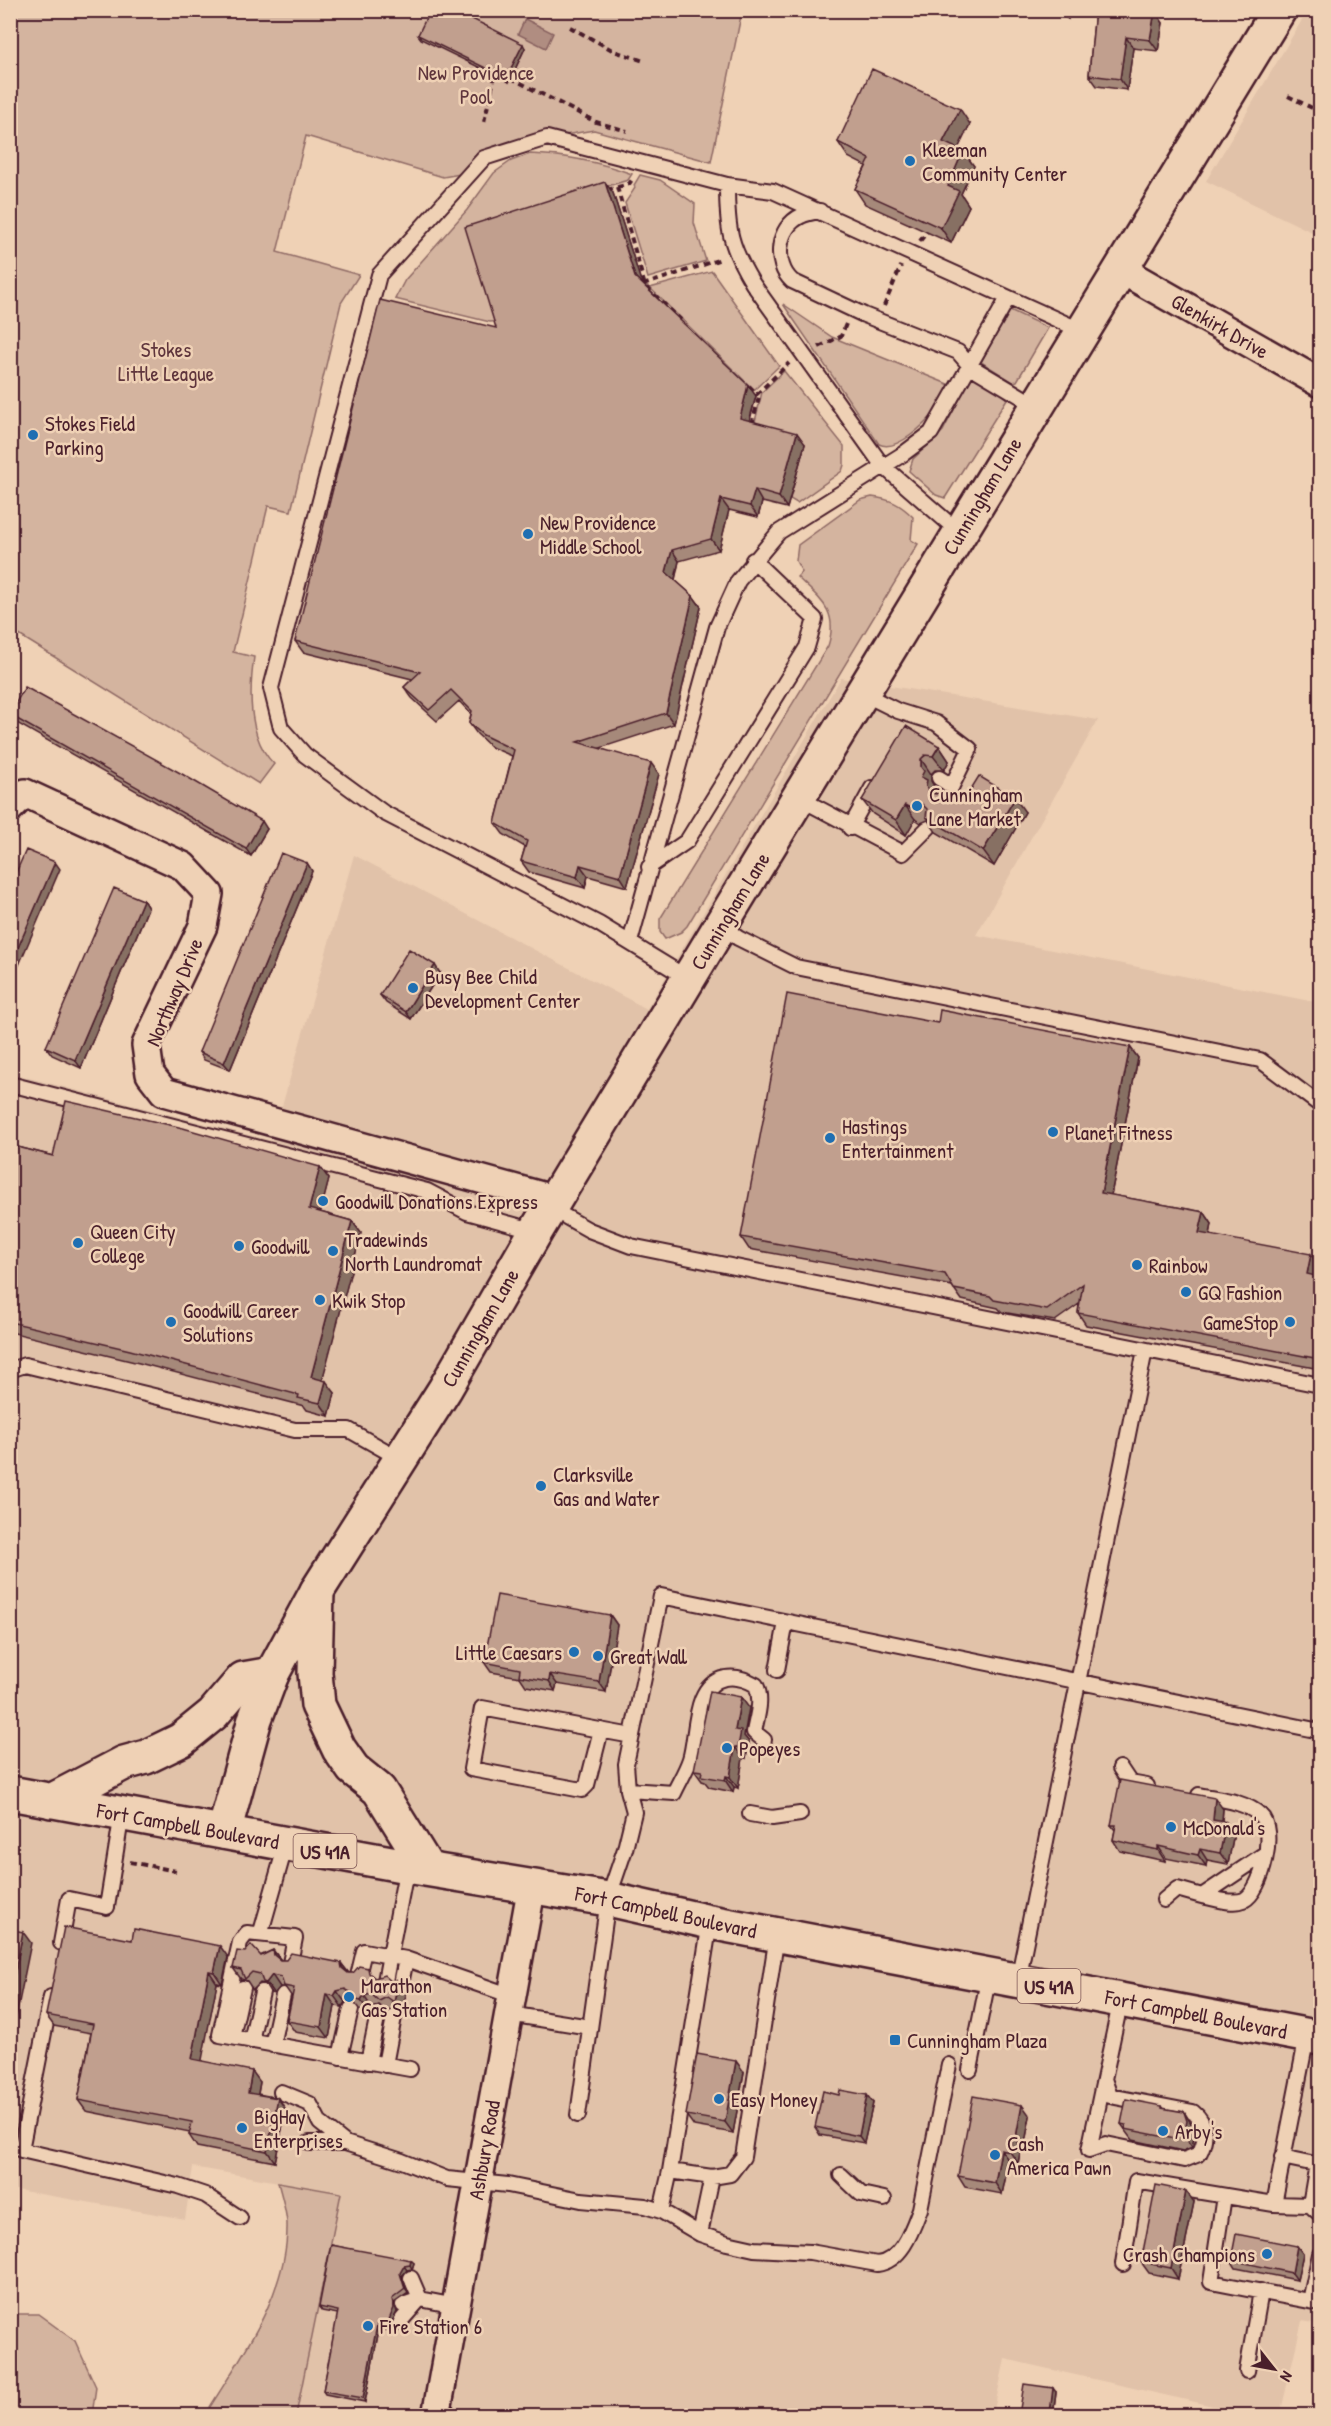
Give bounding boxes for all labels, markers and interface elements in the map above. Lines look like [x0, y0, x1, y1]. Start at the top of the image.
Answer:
park label: New Providence Pool [418, 58, 534, 111]
place label: Kleeman Community Center [922, 135, 1067, 188]
marker: Kleeman Community Center [903, 154, 917, 168]
street label: Glenkirk Drive [1166, 286, 1274, 366]
park label: Stokes Little League [118, 335, 214, 388]
place label: Stokes Field Parking [45, 409, 135, 462]
marker: Stokes Field Parking [26, 428, 40, 442]
street label: Cunningham Lane [935, 432, 1029, 560]
place label: New Providence Middle School [540, 508, 656, 561]
marker: New Providence Middle School [521, 527, 535, 541]
place label: Cunningham Lane Market [929, 780, 1023, 833]
marker: Cunningham Lane Market [910, 799, 924, 813]
street label: Cunningham Lane [683, 847, 777, 975]
street label: Northway Drive [138, 933, 210, 1051]
place label: Busy Bee Child Development Center [425, 962, 580, 1015]
marker: Busy Bee Child Development Center [406, 981, 420, 995]
place label: Hastings Entertainment [842, 1112, 954, 1165]
place label: Planet Fitness [1065, 1118, 1173, 1147]
marker: Planet Fitness [1046, 1125, 1060, 1139]
marker: Hastings Entertainment [823, 1131, 837, 1145]
place label: Goodwill Donations Express [335, 1187, 538, 1216]
marker: Goodwill Donations Express [316, 1194, 330, 1208]
place label: Queen City College [90, 1217, 176, 1270]
place label: Tradewinds North Laundromat [345, 1225, 483, 1278]
place label: Goodwill [251, 1232, 311, 1261]
marker: Queen City College [71, 1236, 85, 1250]
marker: Goodwill [232, 1239, 246, 1253]
marker: Tradewinds North Laundromat [326, 1244, 340, 1258]
place label: Rainbow [1149, 1251, 1208, 1280]
marker: Rainbow [1130, 1258, 1144, 1272]
street label: Cunningham Lane [434, 1263, 526, 1393]
place label: GQ Fashion [1198, 1278, 1282, 1307]
marker: GQ Fashion [1179, 1285, 1193, 1299]
place label: Kwik Stop [332, 1286, 405, 1315]
marker: Kwik Stop [313, 1293, 327, 1307]
place label: Goodwill Career Solutions [183, 1296, 299, 1349]
place label: GameStop [1203, 1308, 1278, 1337]
marker: Goodwill Career Solutions [164, 1315, 178, 1329]
marker: GameStop [1283, 1315, 1297, 1329]
place label: Clarksville Gas and Water [553, 1460, 660, 1513]
marker: Clarksville Gas and Water [534, 1479, 548, 1493]
place label: Little Caesars [456, 1638, 562, 1667]
place label: Great Wall [610, 1642, 688, 1671]
marker: Little Caesars [567, 1645, 581, 1659]
marker: Great Wall [591, 1649, 605, 1663]
place label: Popeyes [739, 1734, 800, 1763]
marker: Popeyes [720, 1741, 734, 1755]
street label: Fort Campbell Boulevard [94, 1796, 281, 1856]
place label: McDonald's [1183, 1813, 1265, 1842]
marker: McDonald's [1164, 1820, 1178, 1834]
road number: US 41A [294, 1834, 356, 1868]
street label: Fort Campbell Boulevard [572, 1878, 759, 1945]
road number: US 41A [1018, 1969, 1080, 2003]
place label: Marathon Gas Station [361, 1971, 447, 2024]
street label: Fort Campbell Boulevard [1102, 1982, 1289, 2046]
marker: Marathon Gas Station [342, 1990, 356, 2004]
place label: Cunningham Plaza [907, 2026, 1047, 2055]
marker: Cunningham Plaza [888, 2033, 902, 2047]
place label: Easy Money [731, 2085, 818, 2114]
marker: Easy Money [712, 2092, 726, 2106]
street label: Ashbury Road [461, 2098, 507, 2202]
place label: BigHay Enterprises [254, 2102, 343, 2155]
place label: Arby's [1175, 2117, 1222, 2146]
marker: BigHay Enterprises [235, 2121, 249, 2135]
marker: Arby's [1156, 2124, 1170, 2138]
place label: Cash America Pawn [1007, 2129, 1111, 2182]
marker: Cash America Pawn [988, 2148, 1002, 2162]
place label: Crash Champions [1123, 2240, 1255, 2269]
marker: Crash Champions [1260, 2247, 1274, 2261]
place label: Fire Station 6 [379, 2312, 482, 2341]
marker: Fire Station 6 [361, 2319, 375, 2333]
north arrow [1244, 2339, 1304, 2399]
text: N [1275, 2367, 1298, 2386]

